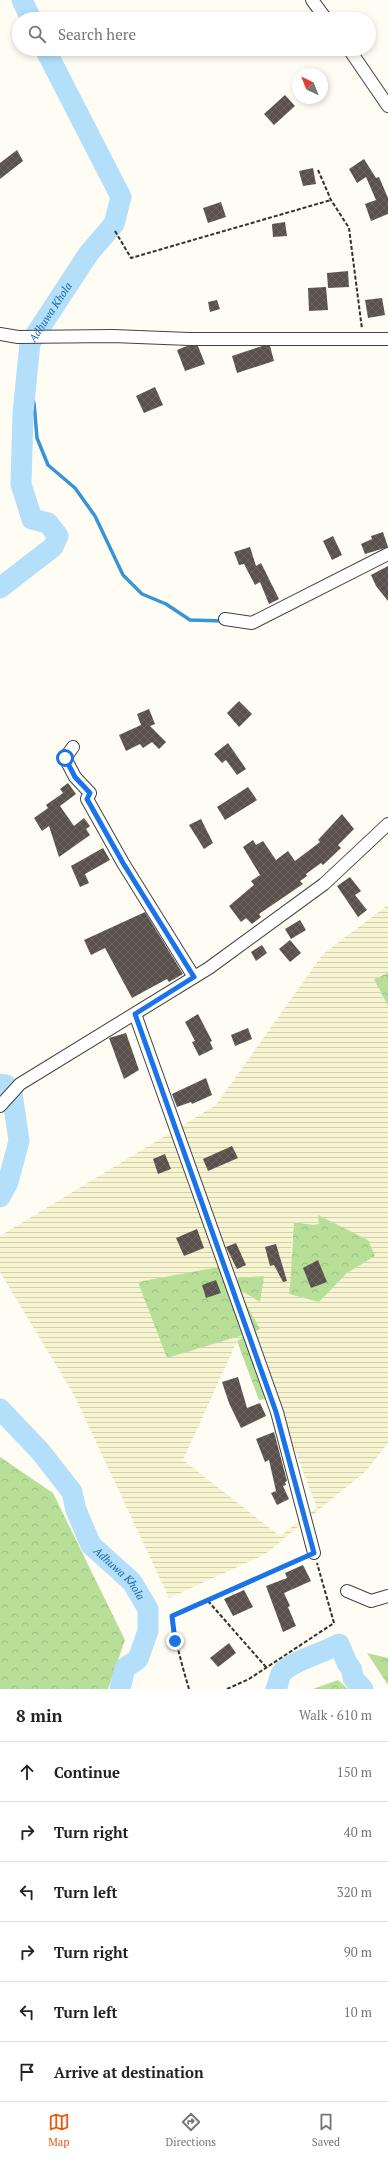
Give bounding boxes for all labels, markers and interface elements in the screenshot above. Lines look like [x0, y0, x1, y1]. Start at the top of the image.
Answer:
search box [12, 12, 376, 56]
icon: search [26, 23, 48, 45]
text: Search here [58, 24, 136, 44]
north arrow [292, 68, 328, 104]
water label: Adhuwa Khola [25, 279, 75, 345]
route start [56, 749, 74, 767]
water label: Adhuwa Khola [90, 1543, 148, 1602]
route end [166, 1632, 184, 1650]
text: 8 min [16, 1704, 63, 1727]
text: Walk · 610 m [299, 1706, 372, 1724]
icon: ahead [16, 1761, 38, 1783]
text: Continue [54, 1762, 120, 1782]
text: 150 m [337, 1763, 372, 1781]
icon: right [16, 1821, 38, 1843]
text: Turn right [54, 1822, 129, 1842]
text: 40 m [344, 1823, 372, 1841]
icon: left [16, 1881, 38, 1903]
text: Turn left [54, 1882, 118, 1902]
text: 320 m [337, 1883, 372, 1901]
icon: right [16, 1941, 38, 1963]
text: Turn right [54, 1942, 129, 1962]
text: 90 m [344, 1943, 372, 1961]
icon: left [16, 2001, 38, 2023]
text: Turn left [54, 2002, 118, 2022]
text: 10 m [344, 2003, 372, 2021]
icon: arrive [16, 2061, 38, 2083]
text: Arrive at destination [54, 2062, 204, 2082]
tab: Map [48, 2111, 70, 2149]
tab: Directions [165, 2111, 216, 2149]
tab: Saved [312, 2111, 340, 2149]

